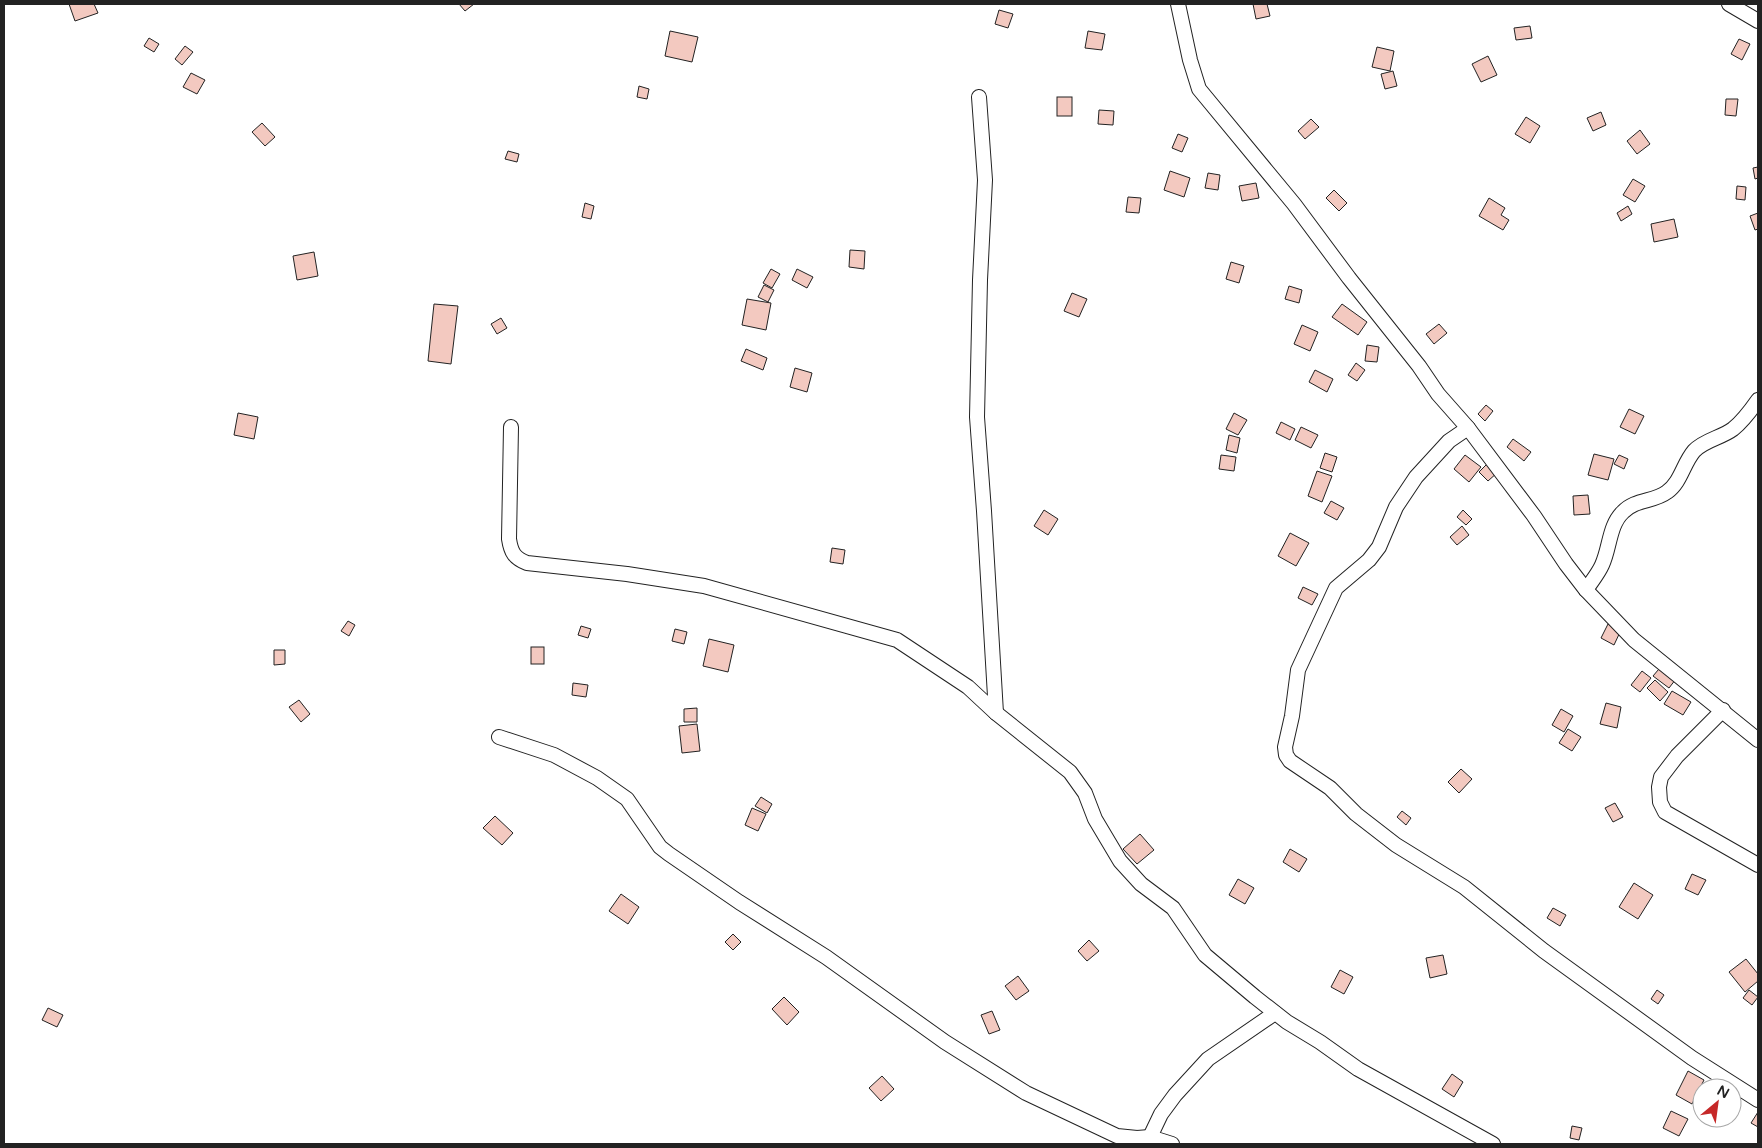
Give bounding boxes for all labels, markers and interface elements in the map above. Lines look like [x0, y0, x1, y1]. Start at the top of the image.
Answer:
north arrow [1692, 1078, 1742, 1128]
text: N [1714, 1082, 1732, 1102]

